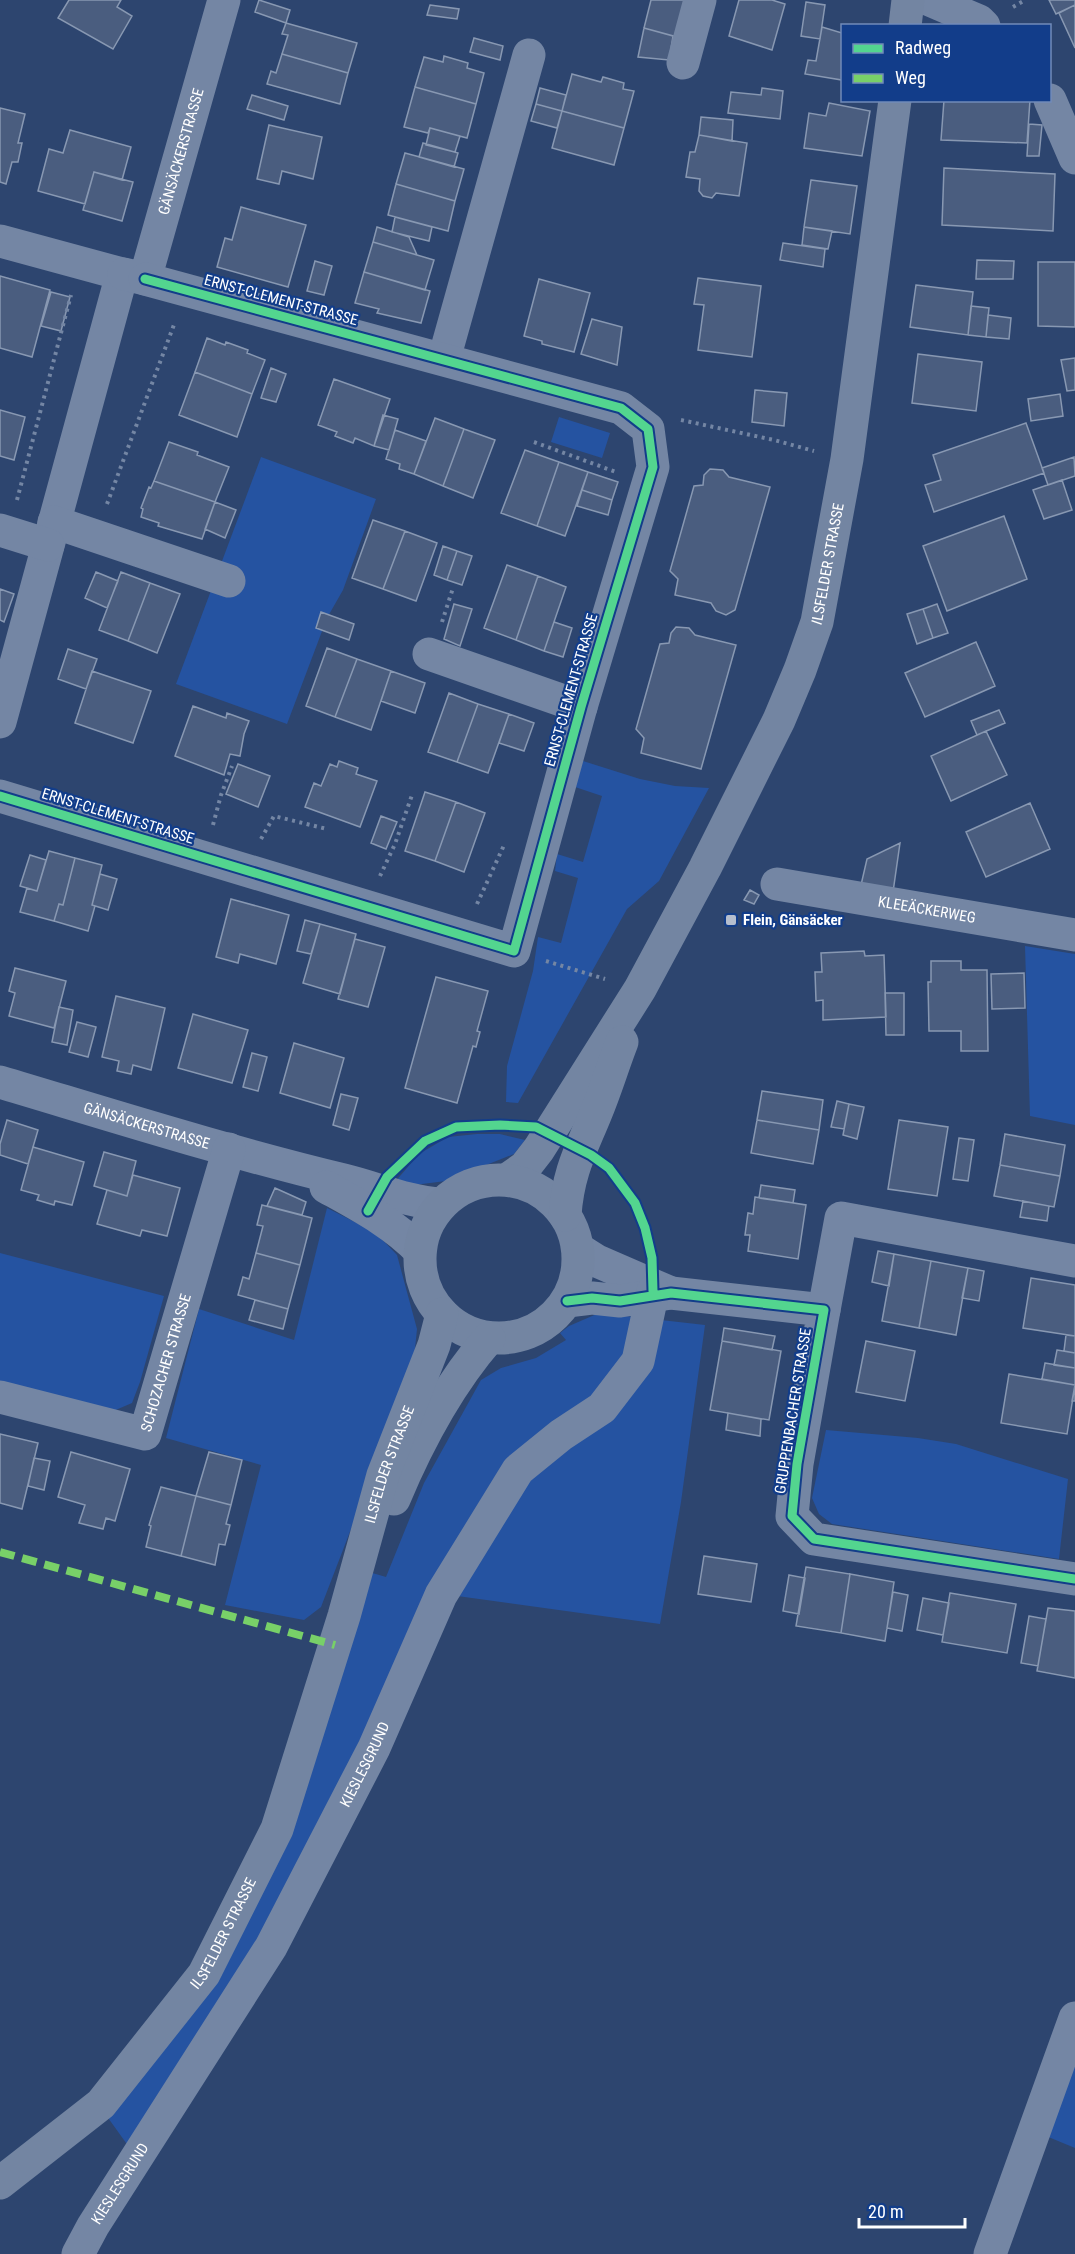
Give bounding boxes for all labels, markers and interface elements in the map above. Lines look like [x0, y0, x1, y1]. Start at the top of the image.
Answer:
legend [841, 24, 1051, 102]
text: Radweg [895, 37, 951, 58]
text: Weg [895, 67, 926, 88]
street label: GÄNSÄCKERSTRASSE [155, 86, 208, 217]
street label: ERNST-CLEMENT-STRASSE [202, 271, 360, 329]
street label: ILSFELDER STRASSE [808, 502, 848, 627]
street label: ERNST-CLEMENT-STRASSE [541, 611, 601, 769]
street label: ERNST-CLEMENT-STRASSE [40, 784, 196, 848]
street label: KLEEÄCKERWEG [877, 892, 977, 927]
place label: Flein, Gänsäcker [743, 911, 843, 929]
marker: Flein, Gänsäcker [724, 913, 738, 927]
street label: GÄNSÄCKERSTRASSE [81, 1099, 212, 1153]
street label: SCHOZACHER STRASSE [137, 1292, 195, 1434]
street label: GRUPPENBACHER STRASSE [771, 1327, 815, 1495]
street label: ILSFELDER STRASSE [361, 1403, 418, 1525]
street label: KIESLESGRUND [336, 1719, 393, 1810]
street label: ILSFELDER STRASSE [187, 1875, 260, 1993]
street label: KIESLESGRUND [87, 2140, 153, 2228]
scale bar [859, 2191, 966, 2229]
text: 20 m [868, 2201, 903, 2222]

